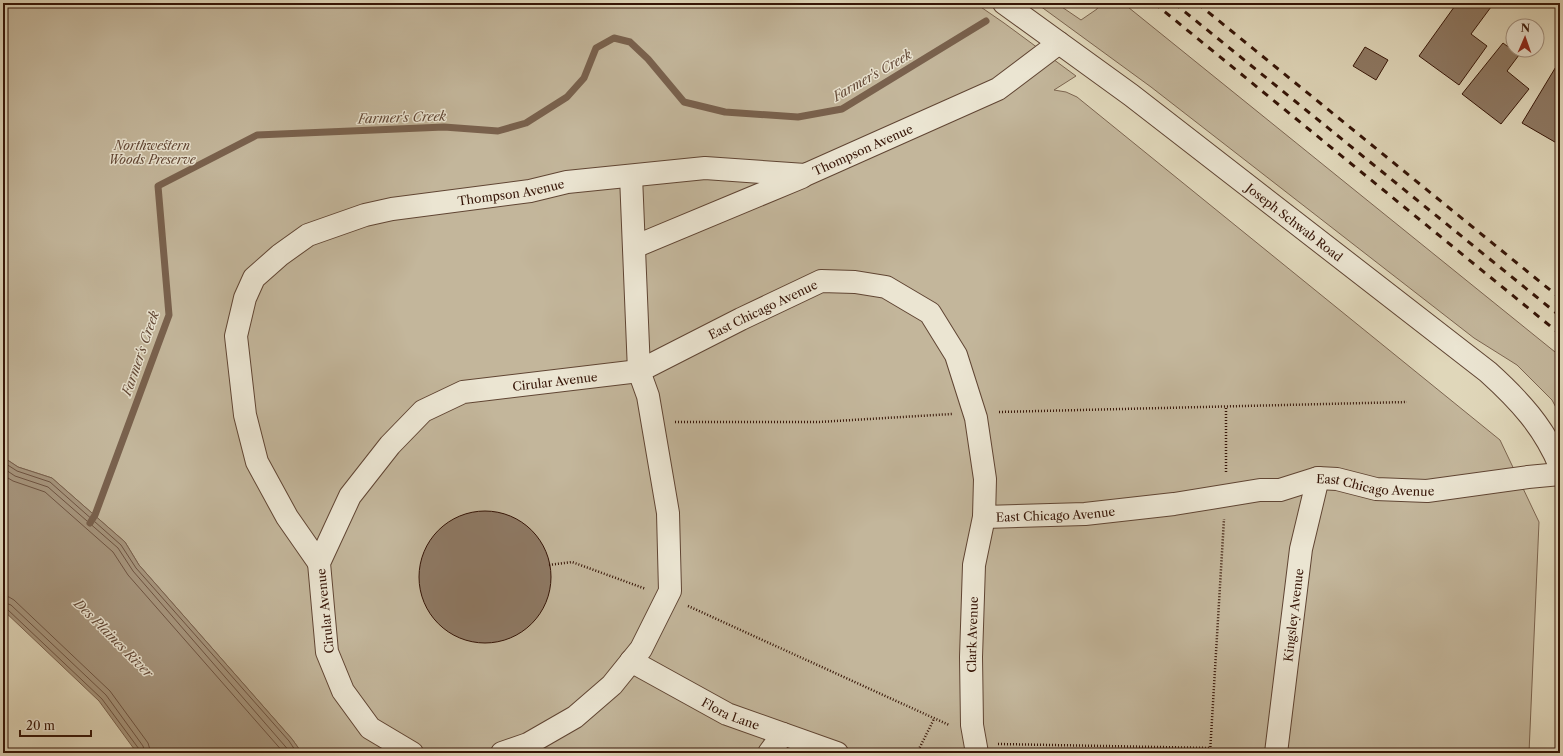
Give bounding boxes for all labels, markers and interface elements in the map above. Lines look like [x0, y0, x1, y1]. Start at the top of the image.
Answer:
north arrow [1505, 18, 1545, 58]
text: N [1520, 21, 1531, 35]
water label: Farmer's Creek [829, 46, 915, 105]
water label: Farmer's Creek [357, 107, 447, 127]
street label: Thompson Avenue [810, 120, 915, 178]
park label: Northwestern Woods Preserve [109, 138, 197, 167]
street label: Thompson Avenue [457, 175, 566, 208]
street label: Joseph Schwab Road [1242, 179, 1347, 265]
street label: East Chicago Avenue [706, 276, 820, 342]
water label: Farmer's Creek [118, 308, 162, 398]
street label: Cirular Avenue [511, 368, 598, 394]
street label: East Chicago Avenue [1316, 470, 1436, 499]
street label: East Chicago Avenue [996, 503, 1116, 524]
street label: Cirular Avenue [313, 567, 337, 654]
street label: Kingsley Avenue [1280, 567, 1306, 663]
water label: Des Plaines River [71, 595, 157, 681]
street label: Clark Avenue [963, 596, 980, 673]
street label: Flora Lane [699, 694, 762, 733]
scale bar [20, 712, 91, 738]
text: 20 m [26, 718, 55, 733]

